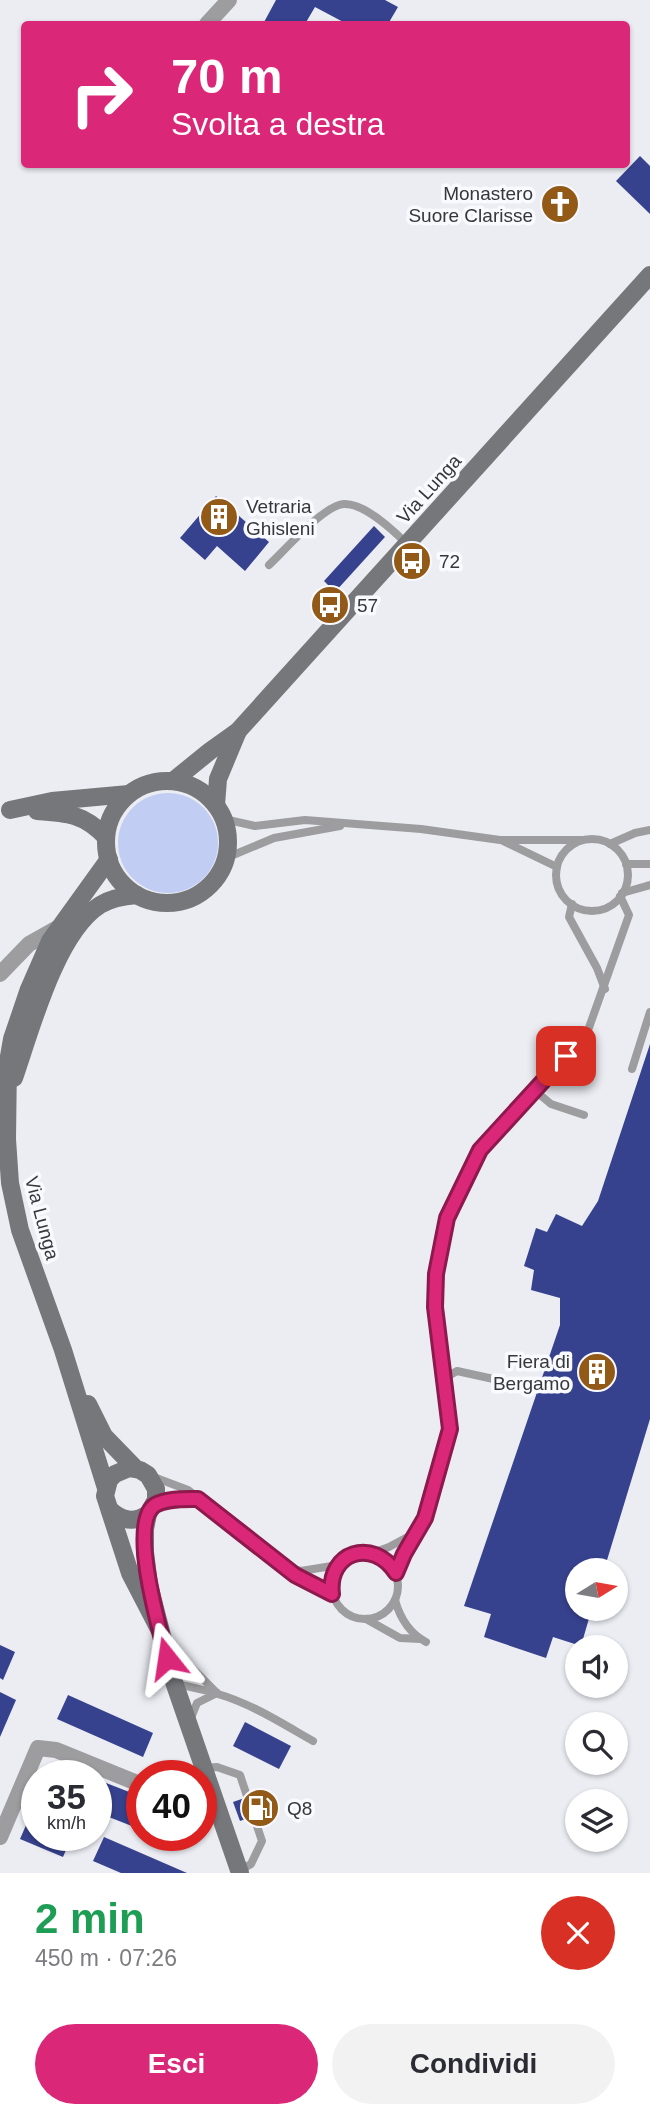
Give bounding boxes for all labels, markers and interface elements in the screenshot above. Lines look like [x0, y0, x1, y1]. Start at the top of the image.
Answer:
icon: right [56, 49, 147, 140]
text: 70 m [171, 49, 283, 103]
text: Svolta a destra [171, 106, 384, 142]
place label: Monastero Suore Clarisse [408, 183, 533, 226]
church icon: Monastero Suore Clarisse [539, 183, 581, 225]
street label: Via Lunga [393, 450, 466, 528]
building icon: Vetraria Ghisleni [198, 496, 240, 538]
place label: Vetraria Ghisleni [246, 496, 315, 539]
bus stop icon: 72 [391, 540, 433, 582]
place label: 72 [439, 551, 460, 572]
bus stop icon: 57 [309, 584, 351, 626]
place label: 57 [357, 595, 378, 616]
pin [536, 1026, 596, 1086]
icon: arrive [547, 1037, 585, 1075]
street label: Via Lunga [21, 1174, 63, 1262]
place label: Fiera di Bergamo [493, 1351, 570, 1394]
building icon: Fiera di Bergamo [576, 1351, 618, 1393]
north arrow [565, 1558, 628, 1620]
map controls [565, 1558, 628, 1852]
position arrow [130, 1621, 204, 1695]
button: sound [565, 1635, 628, 1698]
button: search [565, 1712, 628, 1775]
speed limit sign: 40 [126, 1760, 217, 1851]
text: 35 [47, 1777, 86, 1816]
fuel station icon: Q8 [239, 1787, 281, 1829]
button: layers [565, 1789, 628, 1852]
place label: Q8 [287, 1798, 312, 1819]
text: km/h [47, 1813, 86, 1833]
text: 2 min [35, 1895, 145, 1942]
button: close [541, 1896, 615, 1970]
text: 450 m · 07:26 [35, 1945, 177, 1971]
button: Esci [35, 2024, 318, 2104]
button: Condividi [332, 2024, 615, 2104]

